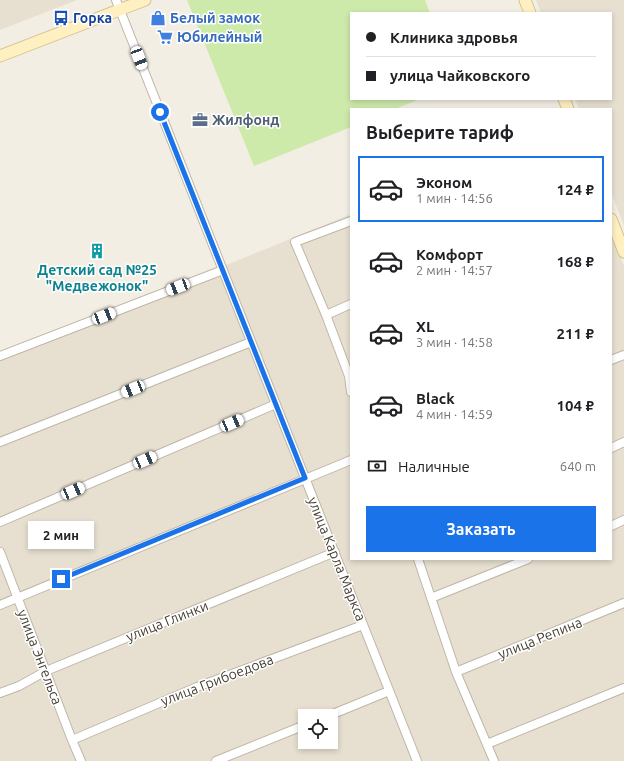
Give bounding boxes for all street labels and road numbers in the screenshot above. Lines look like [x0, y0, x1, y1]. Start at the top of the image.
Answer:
street label: улица Карла Маркса [305, 495, 369, 623]
street label: улица Глинки [124, 597, 210, 645]
street label: улица Энгельса [14, 607, 66, 707]
street label: улица Репина [496, 614, 584, 662]
street label: улица Грибоедова [158, 651, 276, 709]

